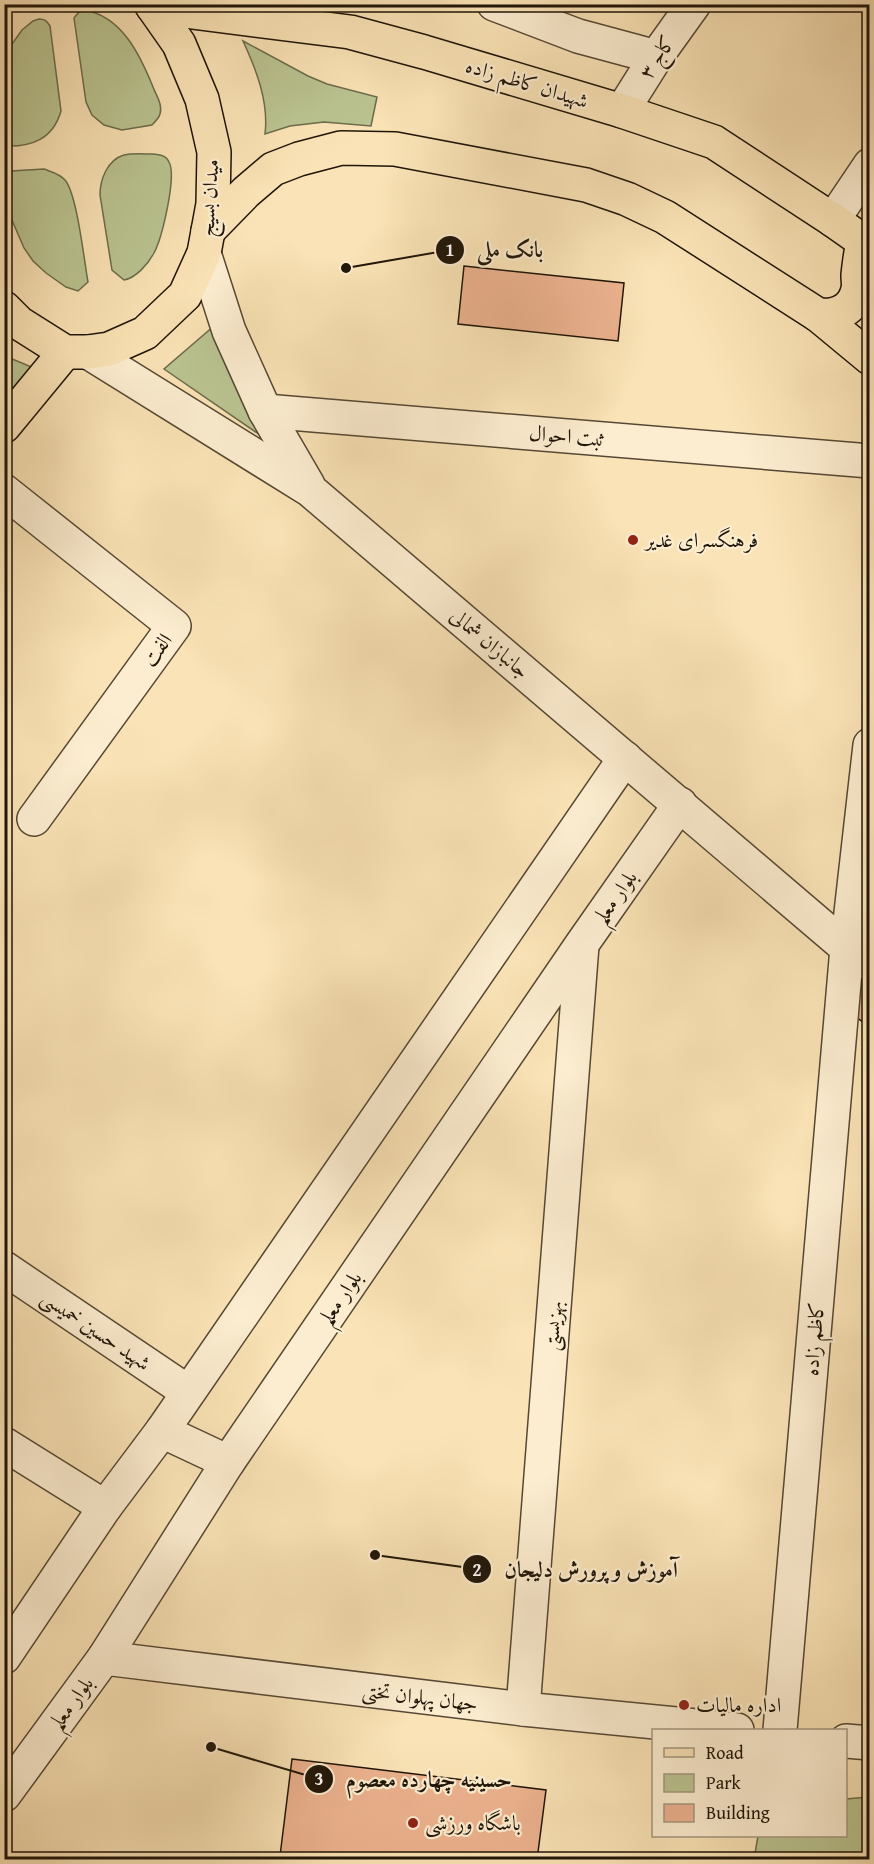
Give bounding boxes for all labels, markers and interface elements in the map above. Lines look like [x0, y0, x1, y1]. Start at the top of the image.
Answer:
street label: کاج ۳ [631, 29, 686, 87]
street label: شهیدان کاظم زاده [460, 49, 592, 121]
street label: میدان بسیج [190, 158, 231, 238]
callout: بانک ملی [435, 230, 556, 270]
text: بانک ملی [476, 233, 543, 267]
text: 1 [445, 236, 455, 263]
street label: ثبت احوال [528, 417, 606, 454]
place label: فرهنگسرای غدیر [643, 524, 758, 555]
marker: فرهنگسرای غدیر [626, 533, 640, 547]
street label: جانبازان شمالی [444, 600, 537, 685]
street label: الفت [134, 627, 179, 673]
street label: بلوار معلم [585, 863, 649, 933]
street label: بلوار معلم [310, 1264, 374, 1334]
street label: شهید حسین خمیسی [35, 1281, 157, 1378]
street label: بهزیستی [535, 1300, 570, 1352]
street label: کاظم زاده [795, 1301, 837, 1378]
callout: آموزش و پرورش دلیجان [462, 1549, 689, 1589]
text: آموزش و پرورش دلیجان [504, 1553, 680, 1585]
text: 2 [472, 1556, 482, 1583]
street label: بلوار معلم [41, 1669, 106, 1739]
street label: جهان پهلوان تختی [360, 1674, 480, 1719]
place label: اداره مالیات [696, 1689, 781, 1720]
marker: اداره مالیات [677, 1698, 691, 1712]
legend [652, 1729, 847, 1837]
text: Road [706, 1739, 744, 1766]
callout: حسینیه چهارده معصوم [304, 1759, 524, 1799]
text: حسینیه چهارده معصوم [346, 1763, 512, 1799]
text: 3 [314, 1765, 324, 1792]
text: Park [706, 1769, 742, 1796]
text: Building [706, 1799, 770, 1826]
place label: باشگاه ورزشی [425, 1807, 521, 1838]
marker: باشگاه ورزشی [406, 1816, 420, 1830]

